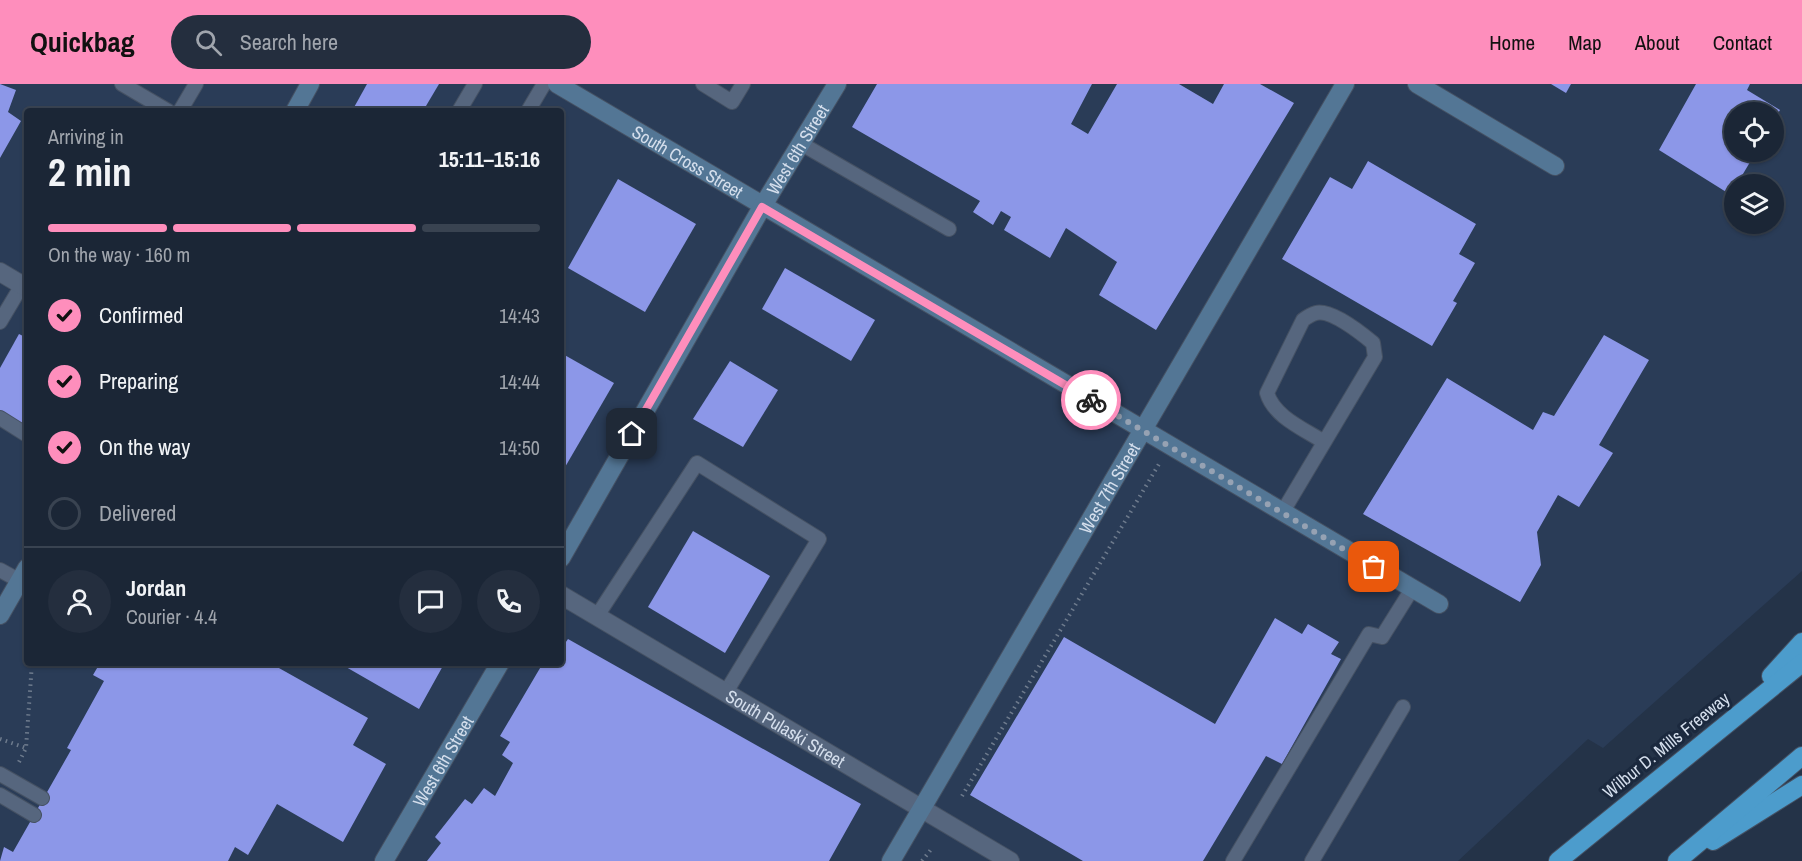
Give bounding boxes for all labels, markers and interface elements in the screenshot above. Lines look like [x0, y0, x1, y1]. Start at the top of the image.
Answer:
search box [171, 15, 591, 69]
text: Quickbag [30, 23, 135, 61]
icon: search [192, 26, 225, 59]
text: Search here [240, 27, 338, 57]
text: Home [1489, 28, 1535, 57]
text: Map [1568, 28, 1602, 57]
text: About [1635, 28, 1680, 57]
text: Contact [1713, 28, 1772, 57]
street label: West 6th Street [760, 99, 834, 199]
map controls [1724, 102, 1784, 234]
button: locate [1724, 102, 1784, 162]
street label: South Cross Street [628, 119, 748, 204]
text: Arriving in [48, 123, 124, 150]
text: 15:11–15:16 [439, 144, 540, 174]
text: 2 min [48, 146, 132, 198]
button: layers [1724, 174, 1784, 234]
text: On the way · 160 m [48, 241, 190, 268]
icon: check [48, 299, 81, 332]
text: Confirmed [99, 300, 183, 330]
text: 14:43 [499, 302, 540, 329]
icon: check [48, 365, 81, 398]
text: Preparing [99, 366, 178, 396]
text: 14:44 [499, 368, 540, 395]
courier [1061, 370, 1121, 430]
icon: bike [1075, 384, 1108, 417]
pin [606, 408, 657, 459]
icon: home [615, 417, 648, 450]
icon: check [48, 431, 81, 464]
text: On the way [99, 432, 190, 462]
text: 14:50 [499, 434, 540, 461]
street label: West 7th Street [1073, 438, 1145, 538]
text: Delivered [99, 498, 176, 528]
pin [1348, 541, 1399, 592]
icon: bag [1357, 550, 1390, 583]
button: person [48, 570, 111, 633]
button: chat [399, 570, 462, 633]
button: phone [477, 570, 540, 633]
text: Jordan [126, 573, 186, 603]
text: Courier · 4.4 [126, 603, 217, 630]
street label: South Pulaski Street [721, 683, 850, 773]
street label: Wilbur D. Mills Freeway [1597, 686, 1735, 804]
street label: West 6th Street [406, 711, 479, 811]

